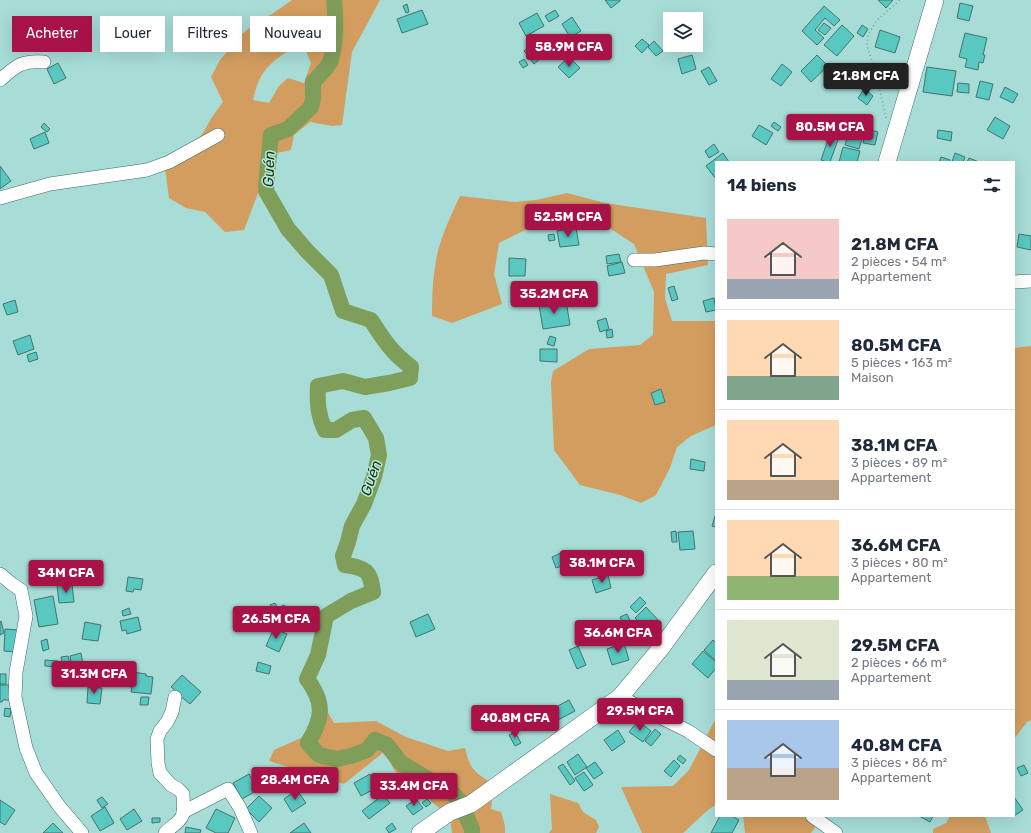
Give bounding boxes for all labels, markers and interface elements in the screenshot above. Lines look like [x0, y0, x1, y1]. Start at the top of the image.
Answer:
map controls [663, 12, 703, 52]
button: layers [663, 12, 703, 52]
chip: Acheter [12, 16, 92, 52]
chip: Louer [100, 16, 165, 52]
chip: Filtres [173, 16, 242, 52]
chip: Nouveau [250, 16, 336, 52]
pin: 58.9M CFA [523, 34, 615, 68]
text: 58.9M CFA [535, 39, 603, 54]
pin: 21.8M CFA [820, 63, 912, 97]
text: 21.8M CFA [833, 68, 899, 83]
pin: 80.5M CFA [784, 114, 876, 148]
text: 80.5M CFA [795, 119, 865, 134]
water label: Guén [259, 150, 279, 188]
icon: filters [981, 174, 1003, 196]
text: 14 biens [727, 175, 797, 195]
pin: 52.5M CFA [522, 204, 614, 238]
text: 52.5M CFA [534, 209, 602, 224]
text: 21.8M CFA [851, 234, 938, 254]
icon: home [759, 235, 807, 283]
text: 2 pièces · 54 m² [851, 254, 947, 269]
text: Appartement [851, 269, 931, 284]
pin: 35.2M CFA [508, 281, 600, 315]
text: 35.2M CFA [520, 286, 588, 301]
text: 80.5M CFA [851, 335, 941, 355]
icon: home [759, 336, 807, 384]
text: 5 pièces · 163 m² [851, 355, 952, 370]
text: Maison [851, 370, 894, 385]
text: 38.1M CFA [851, 435, 937, 455]
icon: home [759, 436, 807, 484]
text: 3 pièces · 89 m² [851, 455, 947, 470]
water label: Guén [357, 458, 385, 498]
text: Appartement [851, 470, 931, 485]
text: 36.6M CFA [851, 535, 941, 555]
icon: home [759, 536, 807, 584]
pin: 38.1M CFA [556, 550, 648, 584]
text: 38.1M CFA [569, 555, 635, 570]
text: 3 pièces · 80 m² [851, 555, 948, 570]
pin: 34M CFA [29, 560, 103, 594]
text: 34M CFA [38, 565, 94, 580]
text: Appartement [851, 570, 931, 585]
pin: 26.5M CFA [230, 606, 322, 640]
text: 26.5M CFA [242, 611, 310, 626]
pin: 36.6M CFA [572, 620, 664, 654]
text: 36.6M CFA [584, 625, 652, 640]
text: 29.5M CFA [851, 635, 940, 655]
icon: home [759, 636, 807, 684]
text: 2 pièces · 66 m² [851, 655, 947, 670]
pin: 31.3M CFA [48, 661, 140, 695]
text: 31.3M CFA [61, 666, 127, 681]
text: Appartement [851, 670, 931, 685]
pin: 29.5M CFA [594, 698, 686, 732]
text: 29.5M CFA [606, 703, 674, 718]
pin: 40.8M CFA [469, 705, 561, 739]
text: 40.8M CFA [480, 710, 550, 725]
text: 40.8M CFA [851, 735, 942, 755]
icon: home [759, 736, 807, 784]
text: 3 pièces · 86 m² [851, 755, 947, 770]
pin: 28.4M CFA [249, 767, 341, 801]
text: Appartement [851, 770, 931, 785]
text: 28.4M CFA [260, 772, 330, 787]
pin: 33.4M CFA [368, 773, 460, 807]
text: 33.4M CFA [379, 778, 449, 793]

